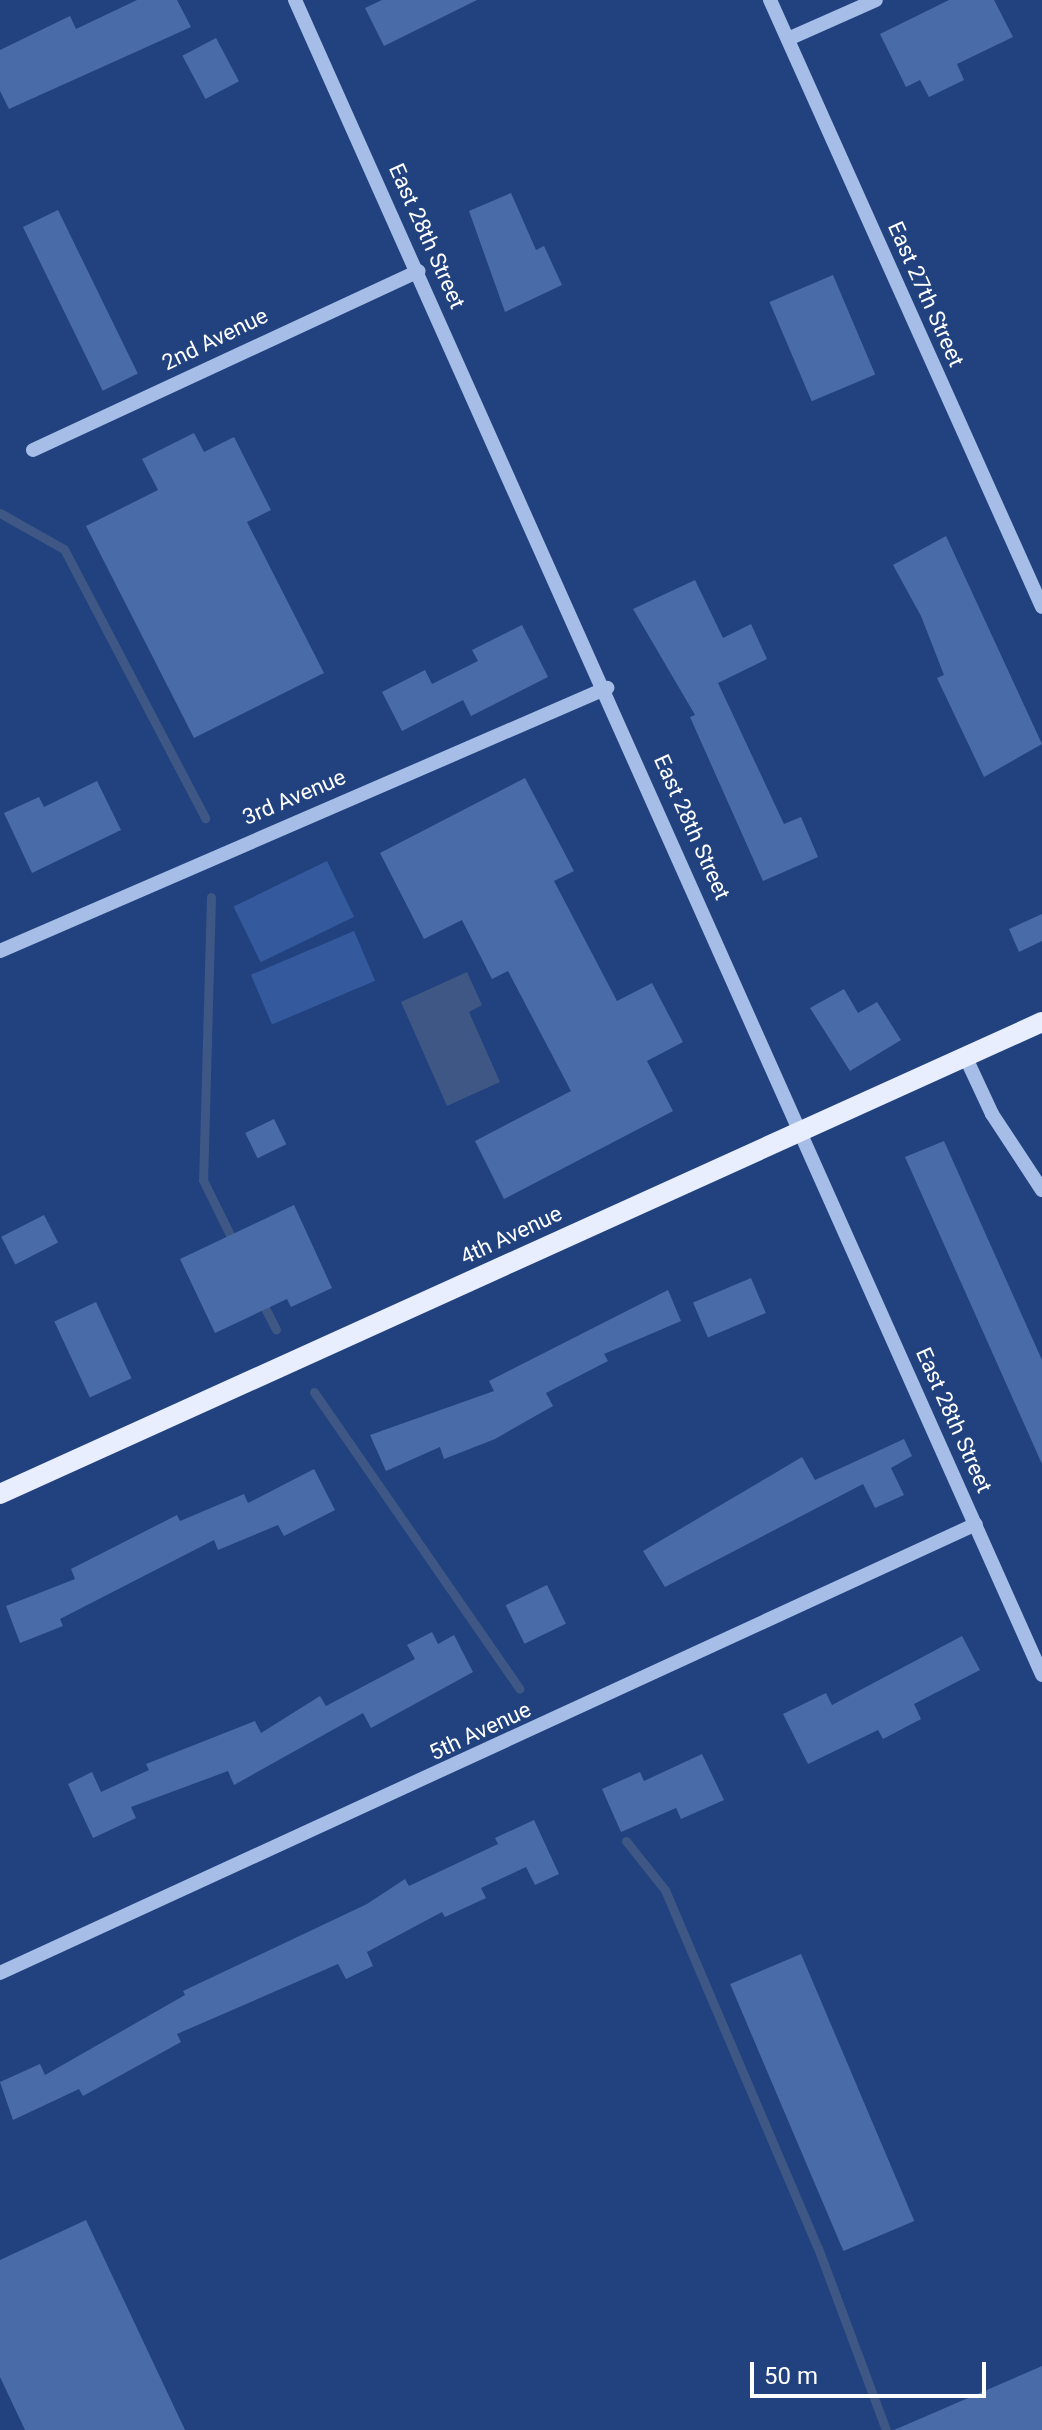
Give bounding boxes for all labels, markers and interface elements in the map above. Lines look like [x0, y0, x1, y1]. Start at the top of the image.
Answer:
street label: East 28th Street [383, 159, 471, 313]
street label: East 27th Street [882, 217, 970, 371]
street label: 2nd Avenue [158, 302, 272, 376]
street label: East 28th Street [648, 750, 736, 904]
street label: 3rd Avenue [238, 763, 350, 831]
street label: 4th Avenue [456, 1200, 566, 1270]
street label: East 28th Street [910, 1343, 998, 1497]
street label: 5th Avenue [425, 1696, 535, 1766]
scale bar [754, 2346, 990, 2396]
text: 50 m [764, 2362, 818, 2390]

